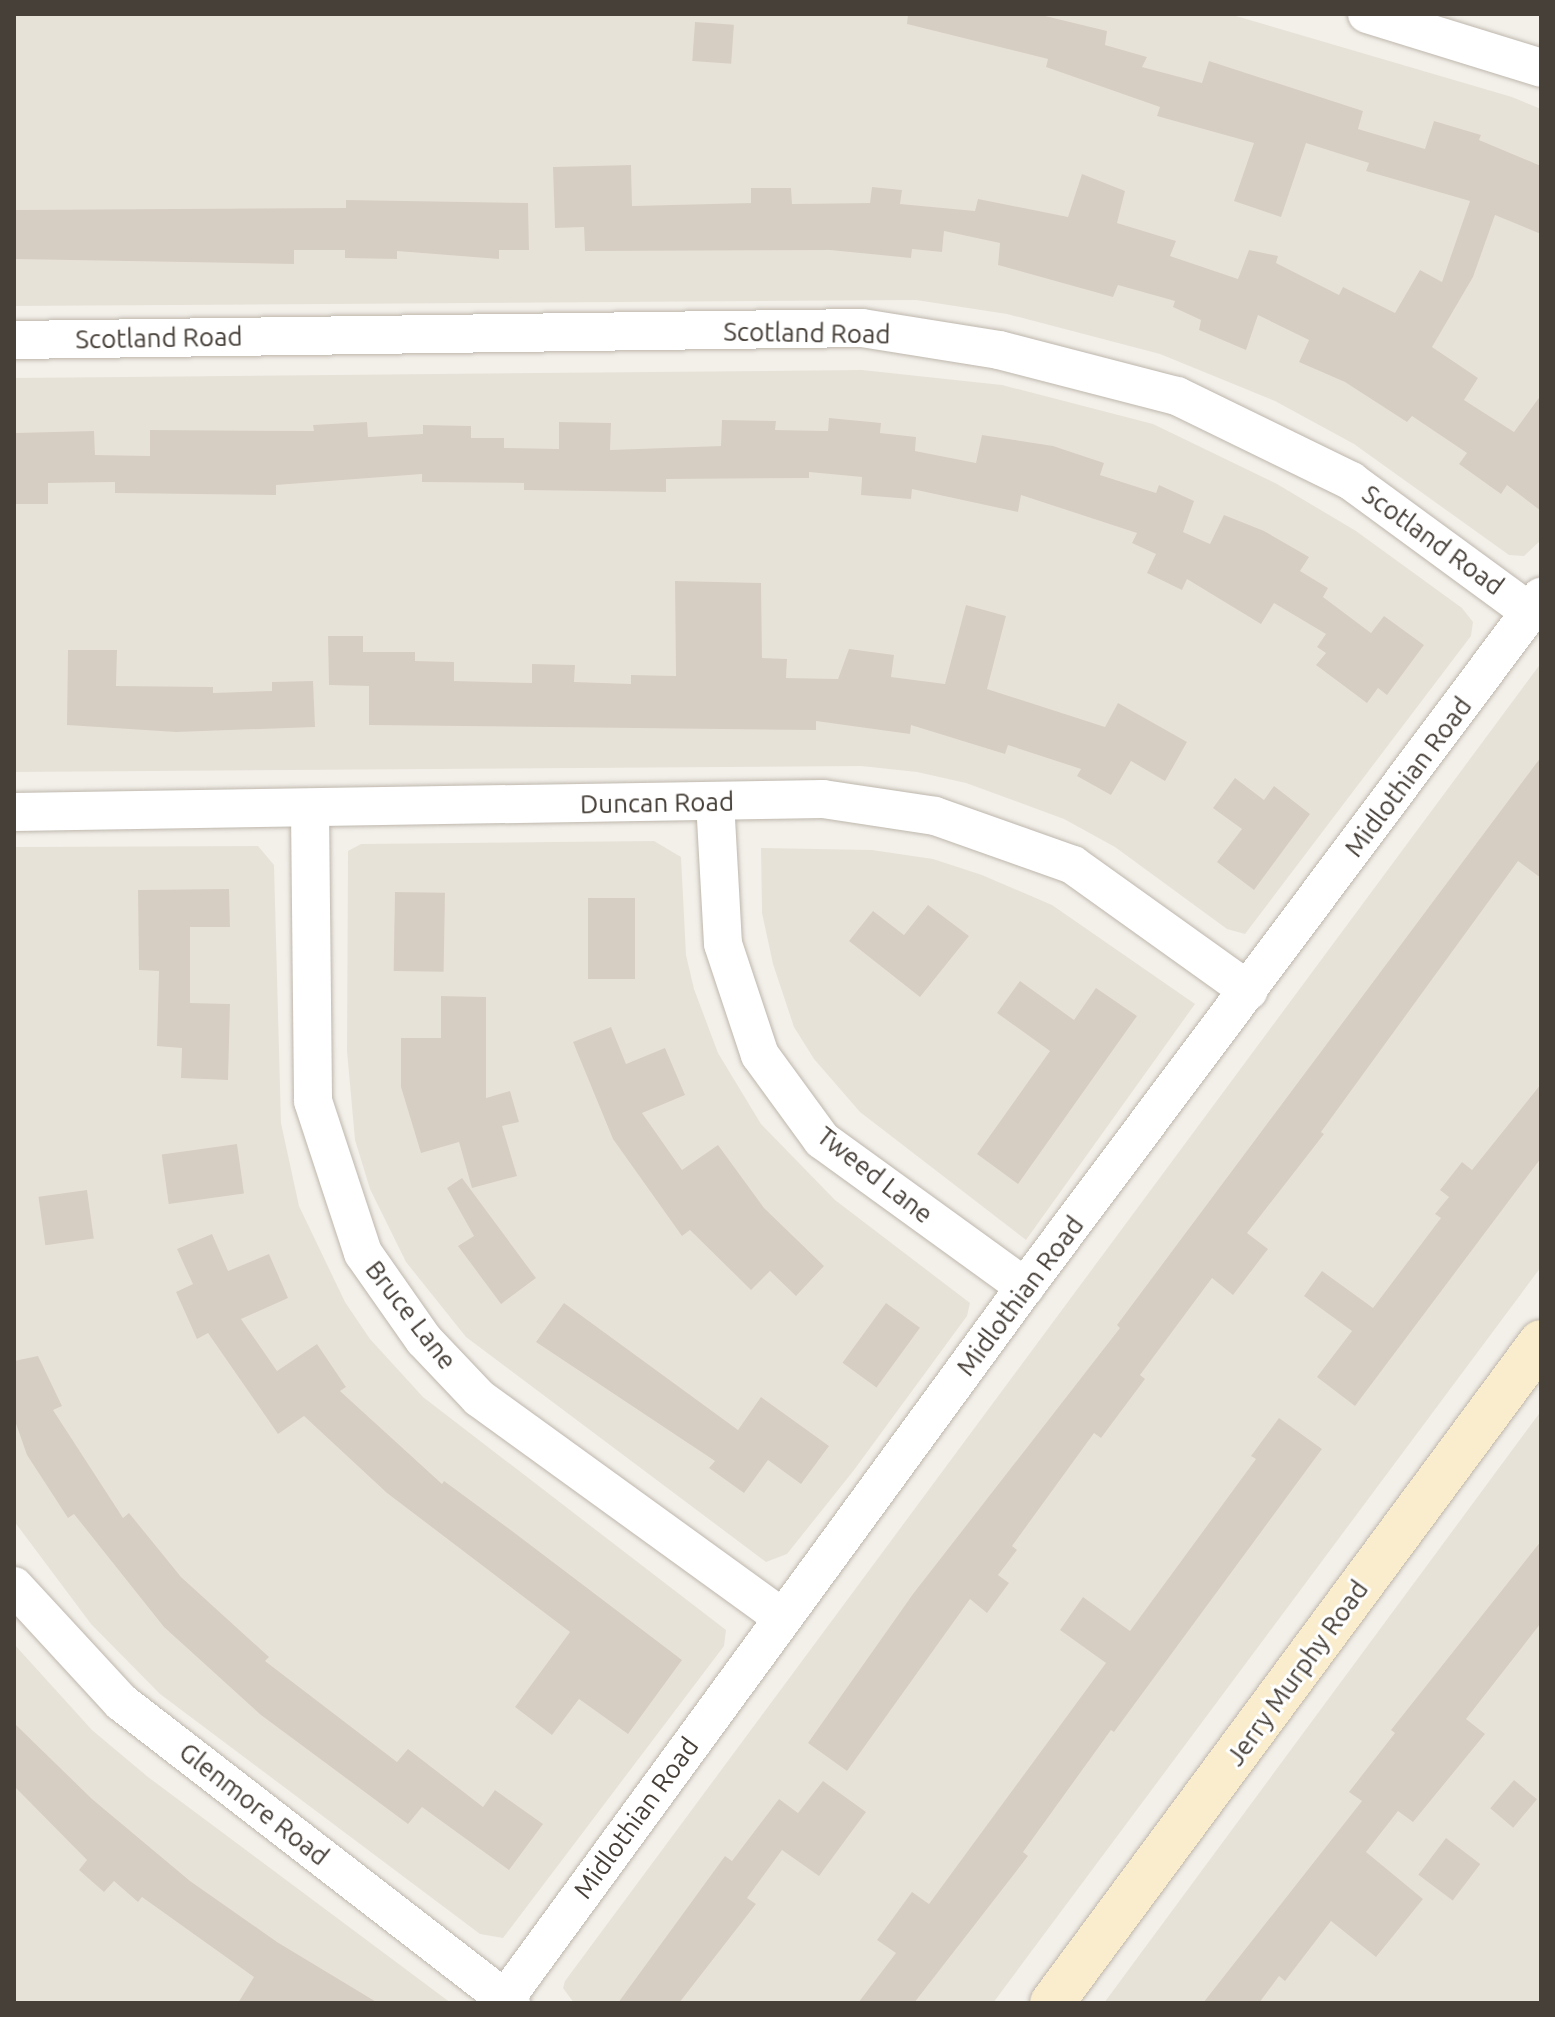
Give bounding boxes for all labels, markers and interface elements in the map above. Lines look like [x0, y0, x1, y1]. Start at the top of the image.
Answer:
street label: Scotland Road [723, 316, 891, 350]
street label: Scotland Road [75, 321, 243, 355]
street label: Scotland Road [1356, 478, 1510, 602]
street label: Midlothian Road [1338, 691, 1478, 863]
street label: Duncan Road [580, 786, 734, 820]
street label: Tweed Lane [811, 1120, 939, 1230]
street label: Midlothian Road [950, 1210, 1090, 1382]
street label: Bruce Lane [359, 1254, 463, 1376]
street label: Jerry Murphy Road [1219, 1574, 1375, 1772]
street label: Midlothian Road [567, 1731, 705, 1905]
street label: Glenmore Road [173, 1736, 335, 1872]

